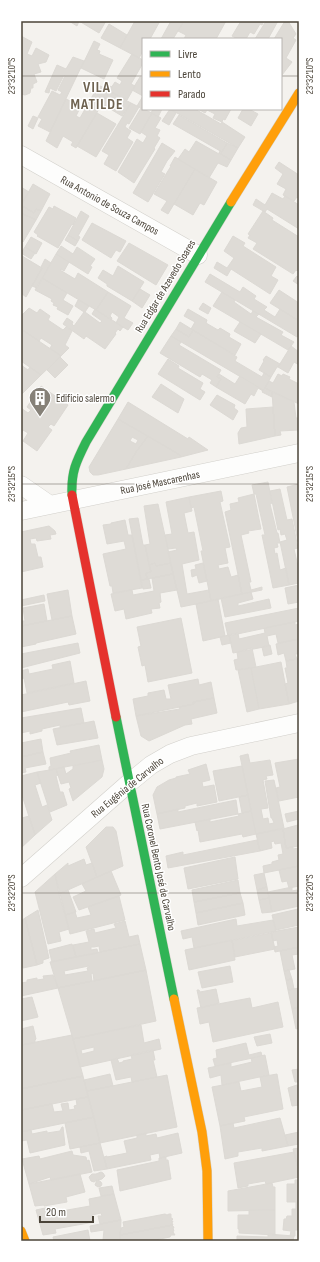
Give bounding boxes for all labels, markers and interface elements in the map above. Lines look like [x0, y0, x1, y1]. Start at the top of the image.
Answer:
legend [142, 38, 282, 110]
text: Livre [178, 47, 198, 62]
text: 23°32'10"S [6, 58, 18, 94]
text: 23°32'10"S [304, 58, 316, 94]
text: Lento [178, 67, 201, 82]
district label: VILA MATILDE [71, 78, 123, 114]
text: Parado [178, 87, 205, 102]
street label: Rua Antonio de Souza Campos [58, 173, 161, 238]
street label: Rua Edgar de Azevedo Soares [133, 237, 198, 335]
building icon: Edifício salermo [27, 385, 53, 418]
place label: Edifício salermo [56, 392, 115, 405]
text: 23°32'15"S [6, 466, 18, 502]
text: 23°32'15"S [304, 466, 316, 502]
street label: Rua José Mascarenhas [119, 468, 201, 497]
street label: Rua Eugênia de Carvalho [89, 754, 166, 821]
street label: Rua Coronel Bento José de Carvalho [139, 802, 178, 932]
text: 23°32'20"S [6, 875, 18, 911]
text: 23°32'20"S [304, 875, 316, 911]
scale bar [40, 1198, 93, 1224]
text: 20 m [46, 1205, 66, 1220]

